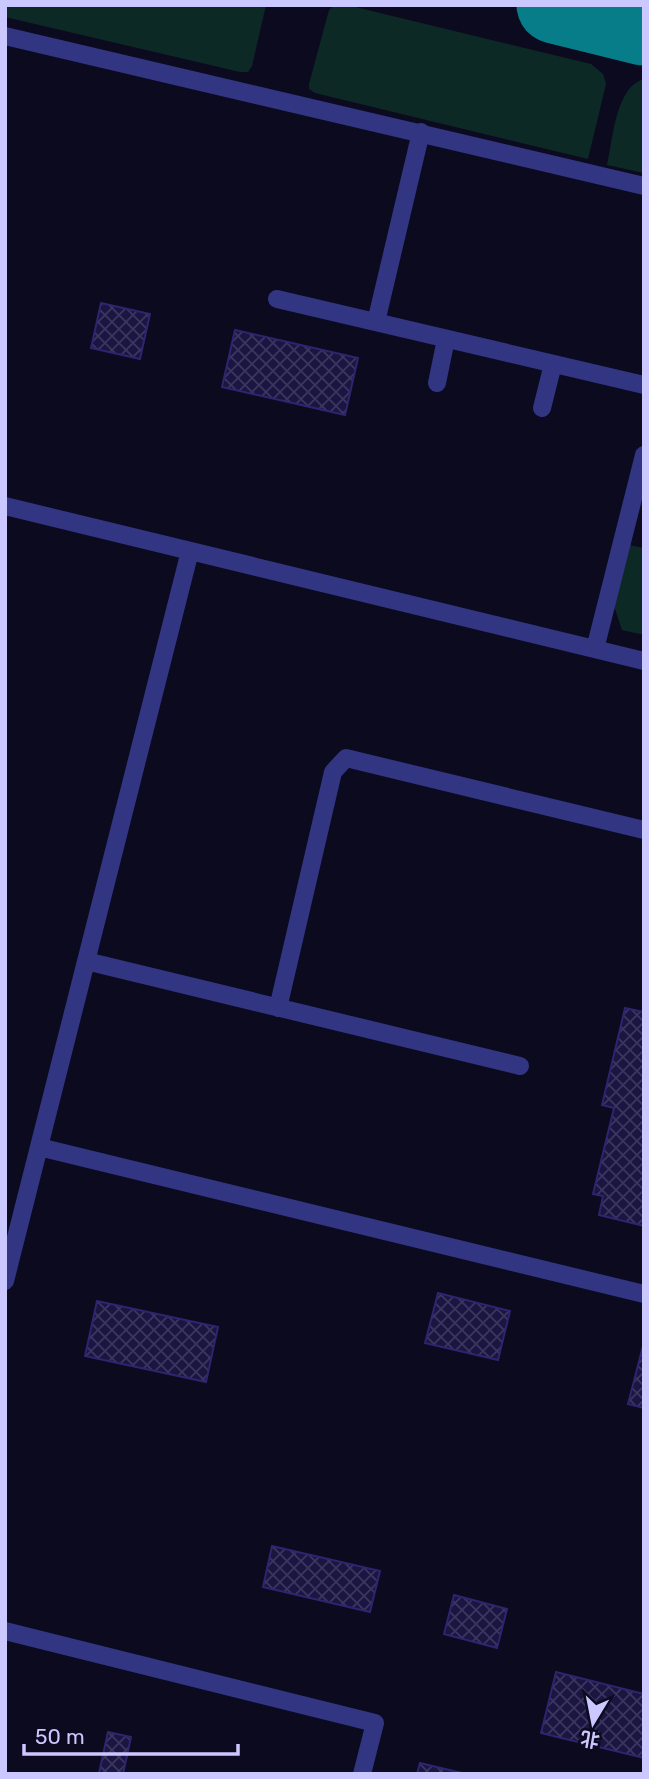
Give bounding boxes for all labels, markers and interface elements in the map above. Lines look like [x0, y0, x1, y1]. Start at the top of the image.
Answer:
north arrow [558, 1688, 628, 1758]
scale bar [24, 1712, 238, 1756]
text: 50 m [35, 1724, 85, 1749]
text: 北 [579, 1726, 601, 1752]

